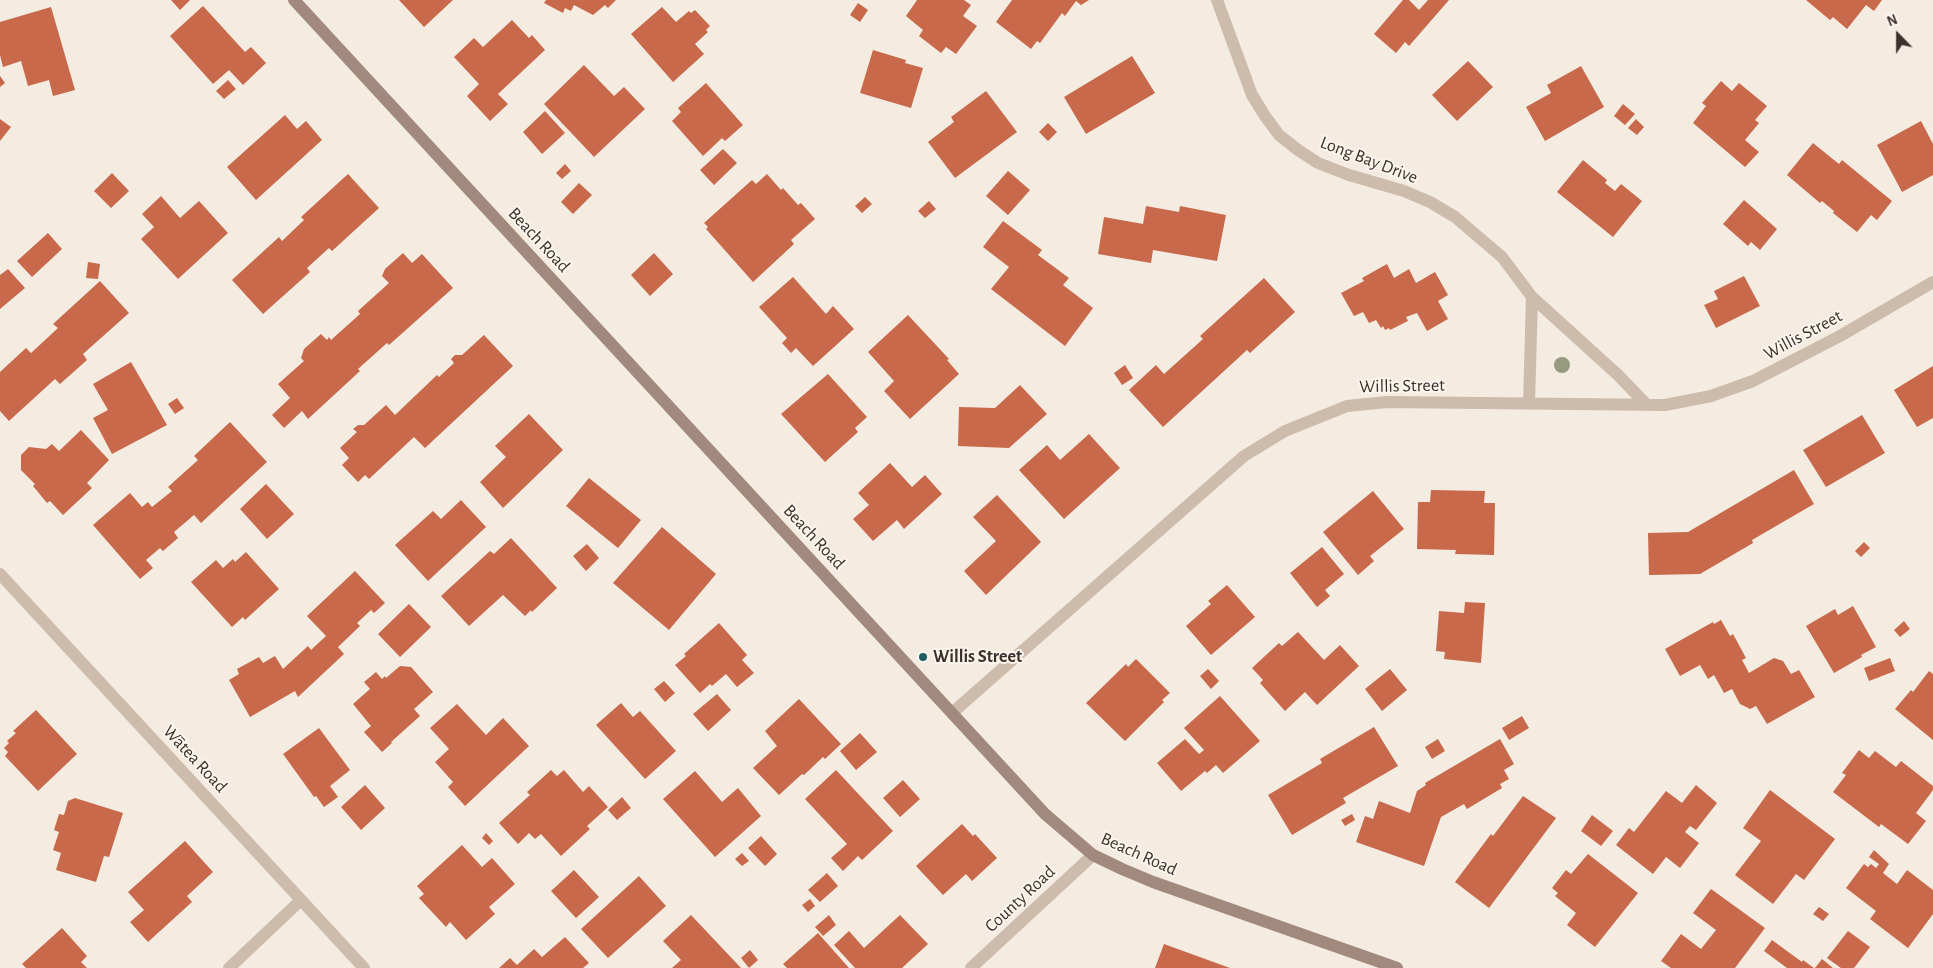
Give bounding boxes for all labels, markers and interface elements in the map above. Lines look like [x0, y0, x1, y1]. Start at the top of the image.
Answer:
north arrow [1873, 10, 1923, 60]
text: N [1885, 13, 1900, 29]
street label: Long Bay Drive [1317, 132, 1421, 188]
street label: Beach Road [503, 203, 575, 277]
street label: Willis Street [1760, 305, 1846, 365]
street label: Willis Street [1359, 374, 1445, 398]
street label: Beach Road [778, 500, 850, 574]
place label: Willis Street [933, 646, 1022, 668]
marker: Willis Street [917, 651, 929, 663]
street label: Wātea Road [158, 721, 232, 797]
street label: Beach Road [1098, 828, 1180, 880]
street label: County Road [980, 861, 1060, 937]

